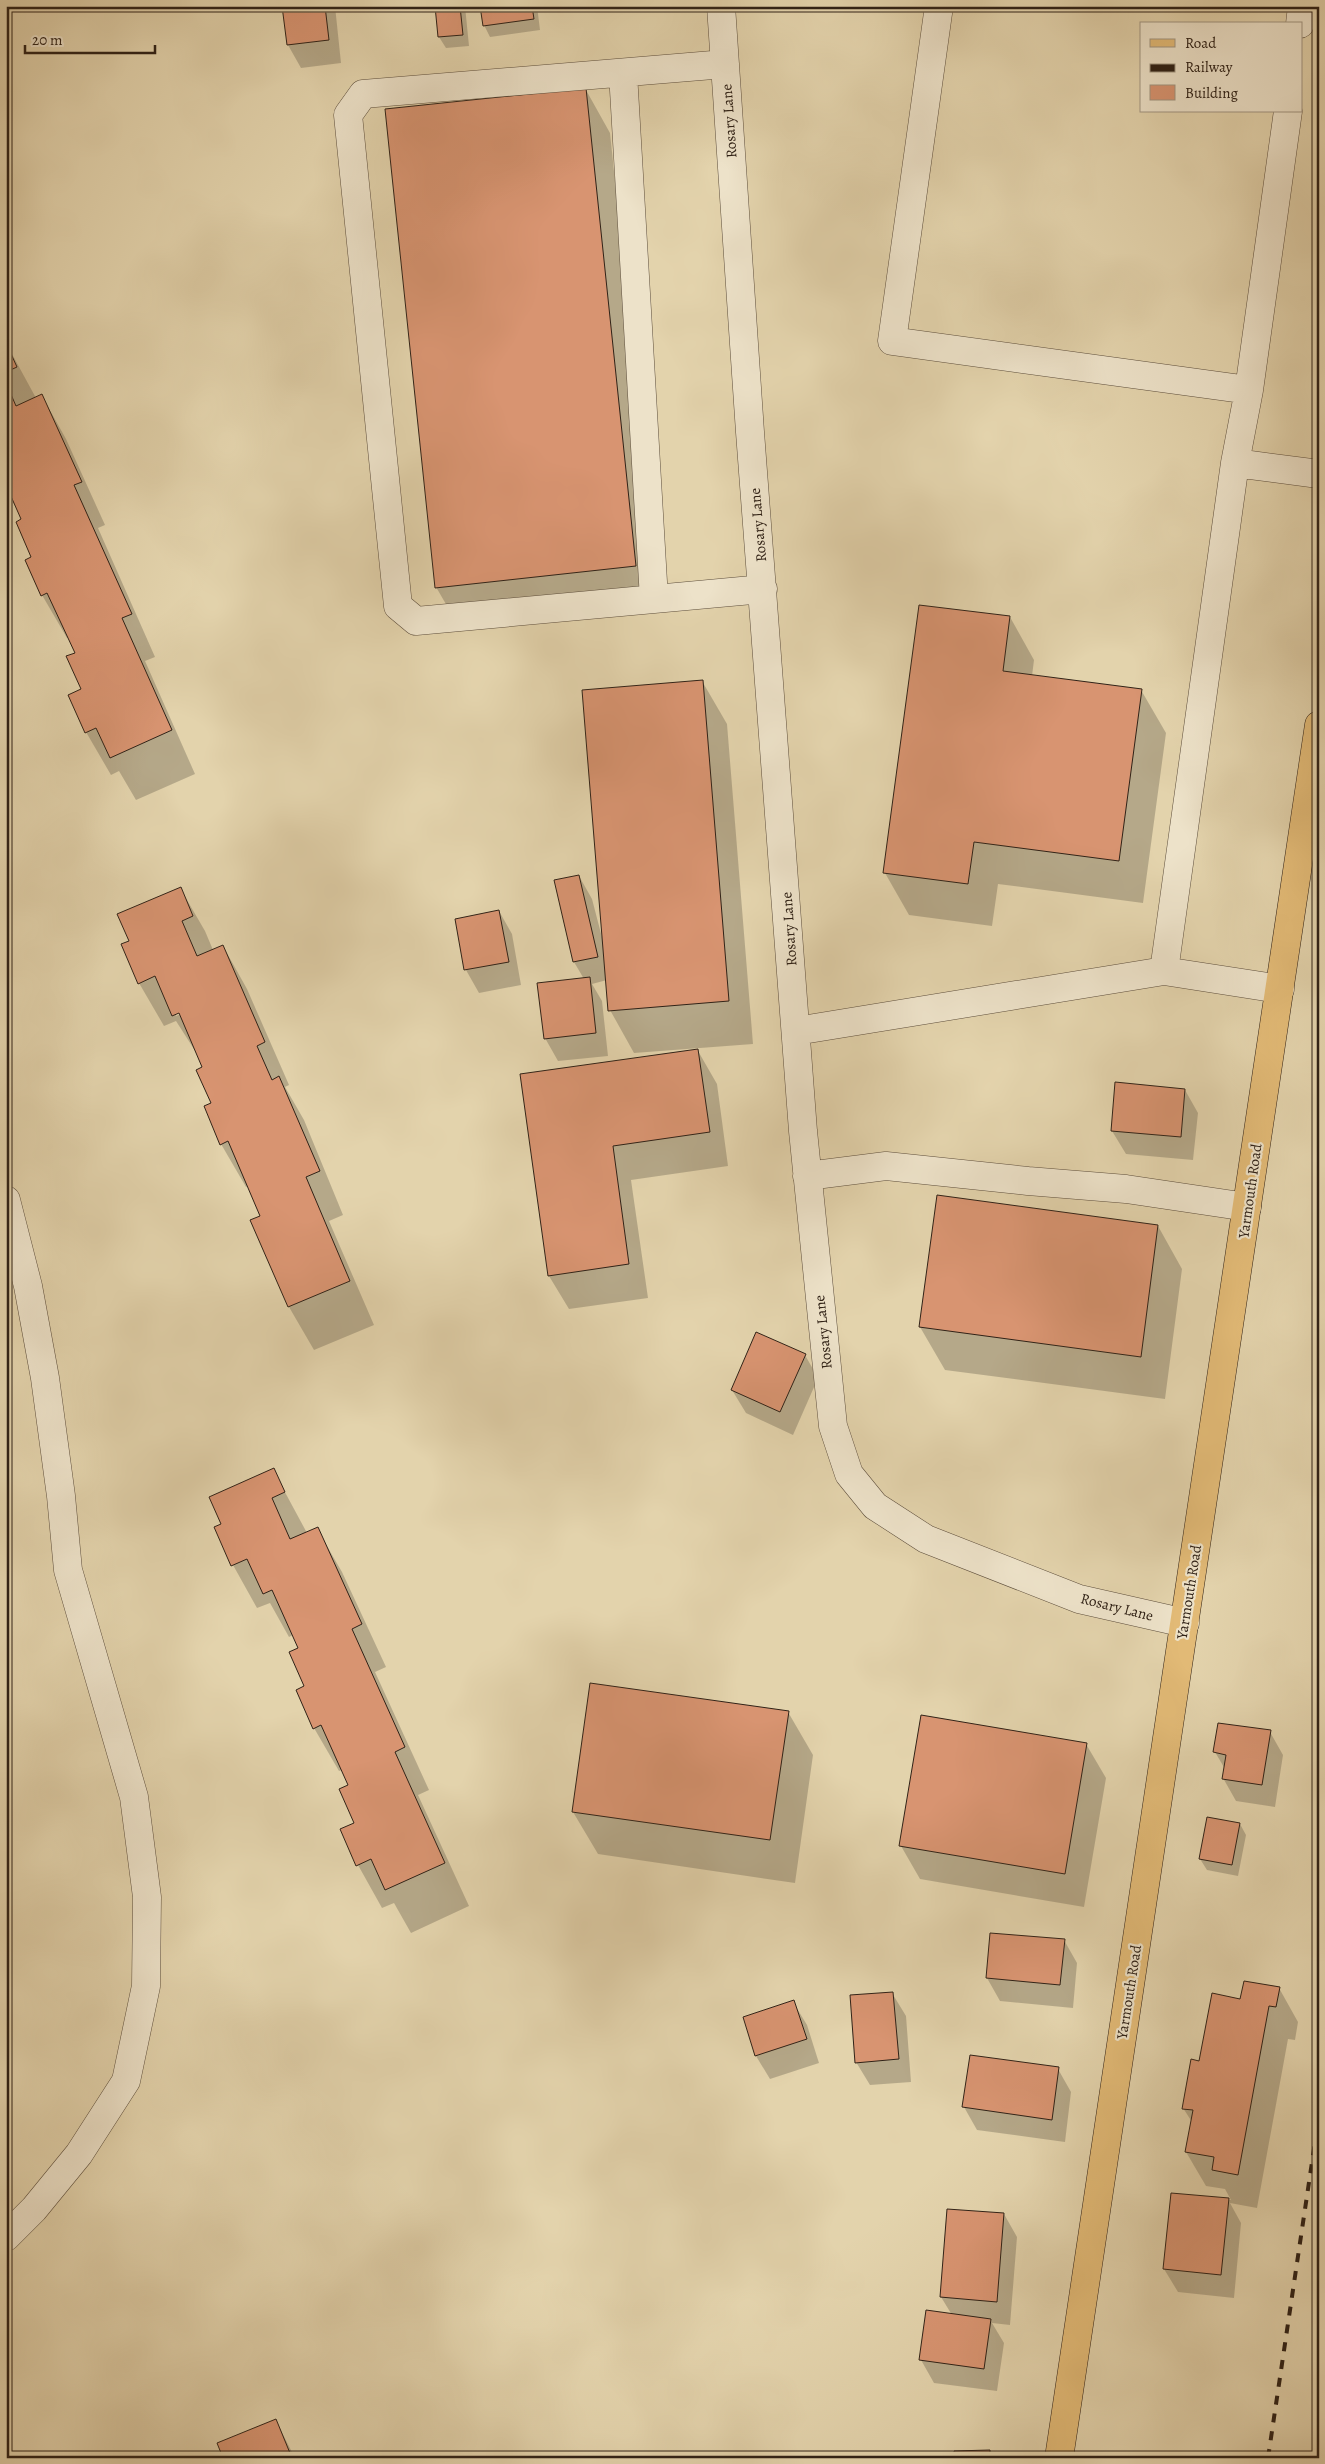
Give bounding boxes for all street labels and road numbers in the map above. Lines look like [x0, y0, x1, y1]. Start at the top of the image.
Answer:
street label: Rosary Lane [716, 83, 742, 159]
street label: Rosary Lane [745, 487, 771, 563]
street label: Rosary Lane [776, 891, 802, 967]
street label: Yarmouth Road [1233, 1142, 1267, 1240]
street label: Rosary Lane [809, 1294, 837, 1370]
street label: Yarmouth Road [1172, 1543, 1206, 1642]
street label: Rosary Lane [1078, 1588, 1156, 1626]
street label: Yarmouth Road [1112, 1943, 1146, 2042]

